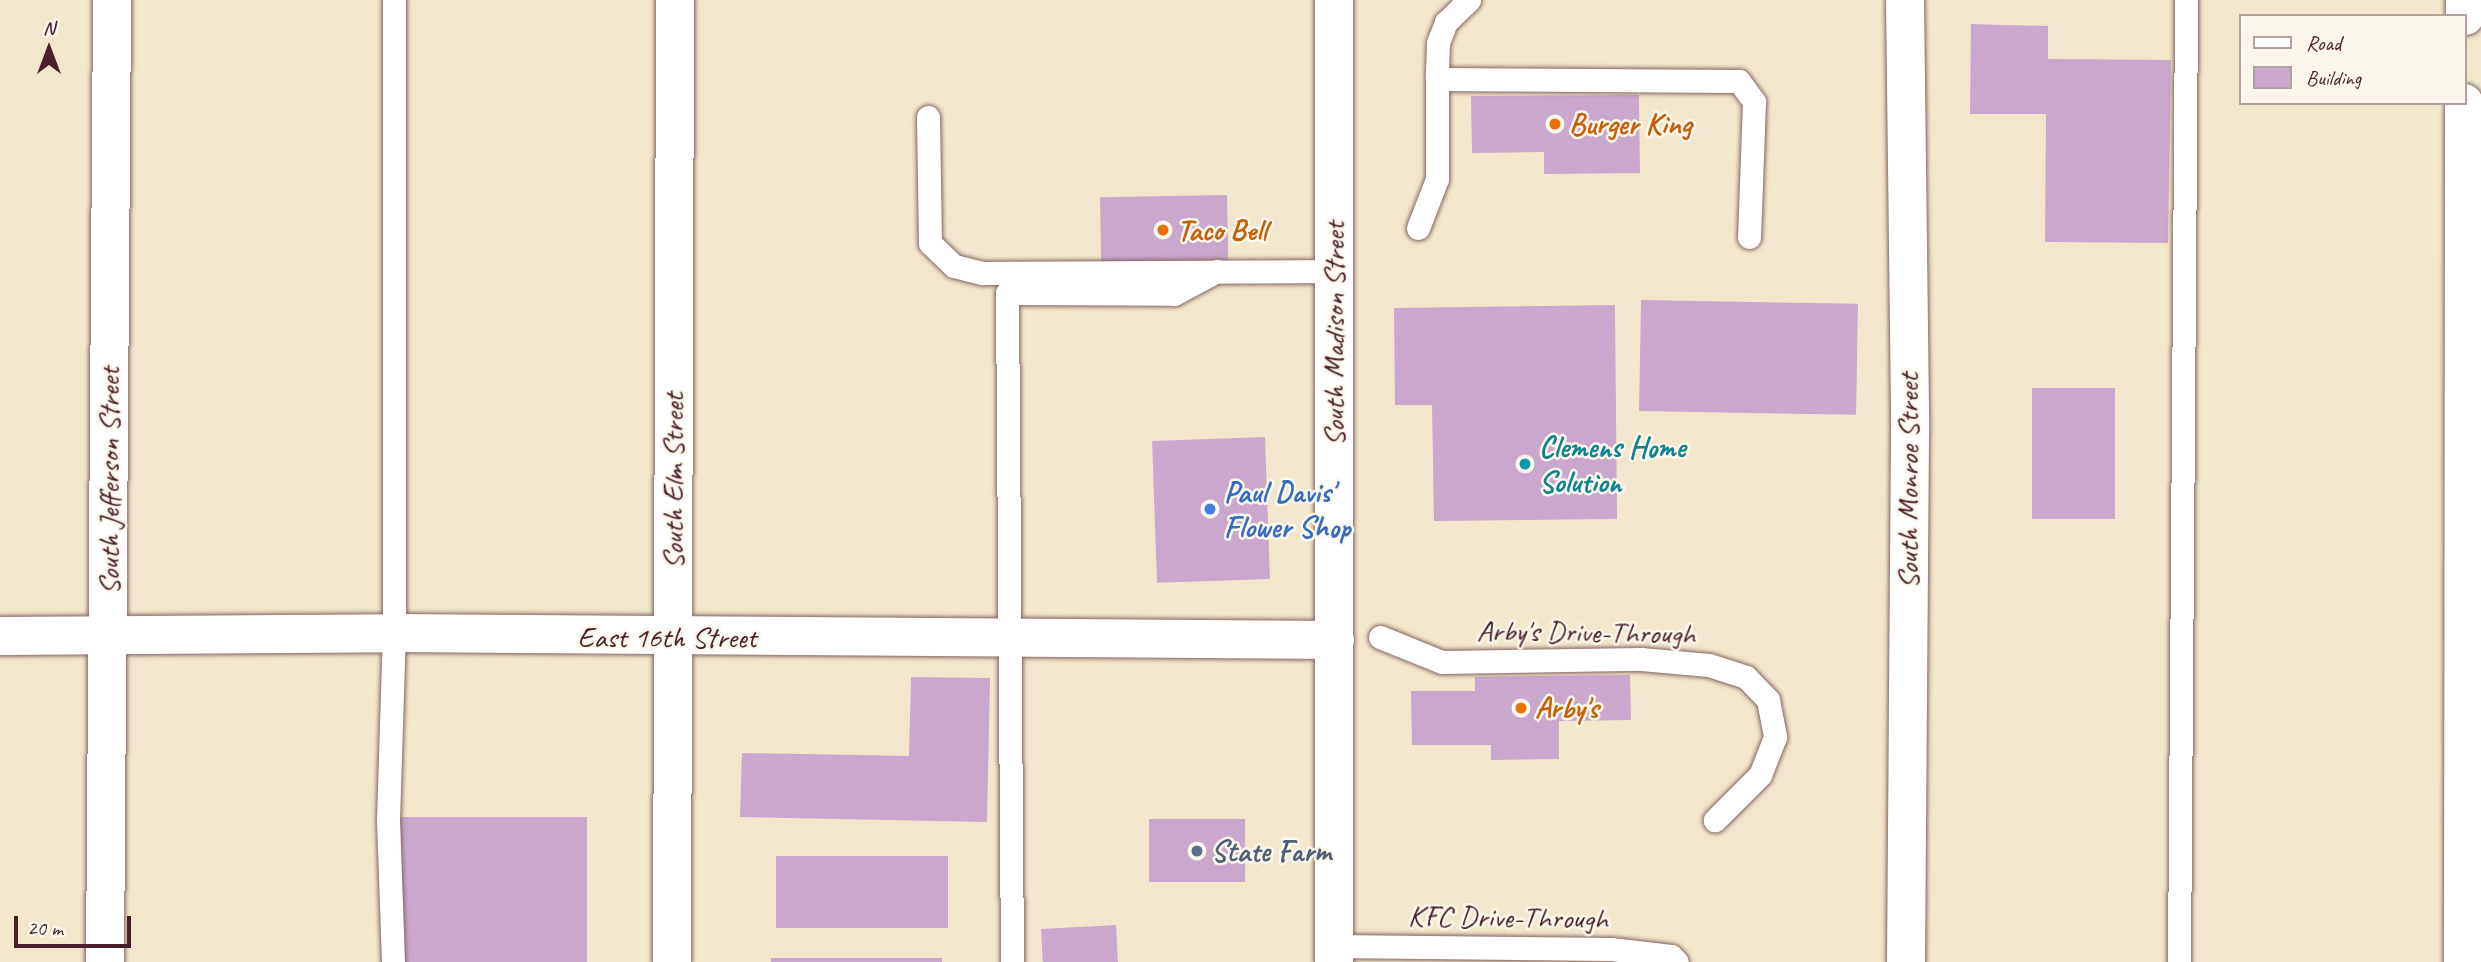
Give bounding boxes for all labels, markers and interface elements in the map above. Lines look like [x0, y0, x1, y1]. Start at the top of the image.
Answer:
north arrow [14, 14, 84, 84]
legend [2240, 14, 2467, 105]
text: N [43, 16, 55, 40]
text: Road [2306, 30, 2341, 56]
text: Building [2306, 65, 2361, 91]
place label: Burger King [1569, 106, 1692, 142]
marker: Burger King [1547, 116, 1563, 132]
place label: Taco Bell [1177, 212, 1267, 248]
street label: South Madison Street [1316, 221, 1352, 447]
marker: Taco Bell [1155, 222, 1171, 238]
street label: South Jefferson Street [91, 367, 127, 595]
street label: South Monroe Street [1890, 373, 1926, 589]
street label: South Elm Street [655, 392, 691, 570]
place label: Clemens Home Solution [1539, 429, 1684, 499]
marker: Clemens Home Solution [1517, 456, 1533, 472]
place label: Paul Davis' Flower Shop [1224, 474, 1350, 544]
marker: Paul Davis' Flower Shop [1202, 501, 1218, 517]
street label: Arby's Drive-Through [1476, 612, 1696, 652]
street label: East 16th Street [577, 619, 757, 655]
place label: Arby's [1535, 690, 1598, 726]
marker: Arby's [1513, 700, 1529, 716]
place label: State Farm [1211, 833, 1333, 869]
marker: State Farm [1189, 843, 1205, 859]
street label: KFC Drive-Through [1408, 897, 1608, 937]
scale bar [18, 902, 135, 946]
text: 20 m [27, 915, 63, 941]

